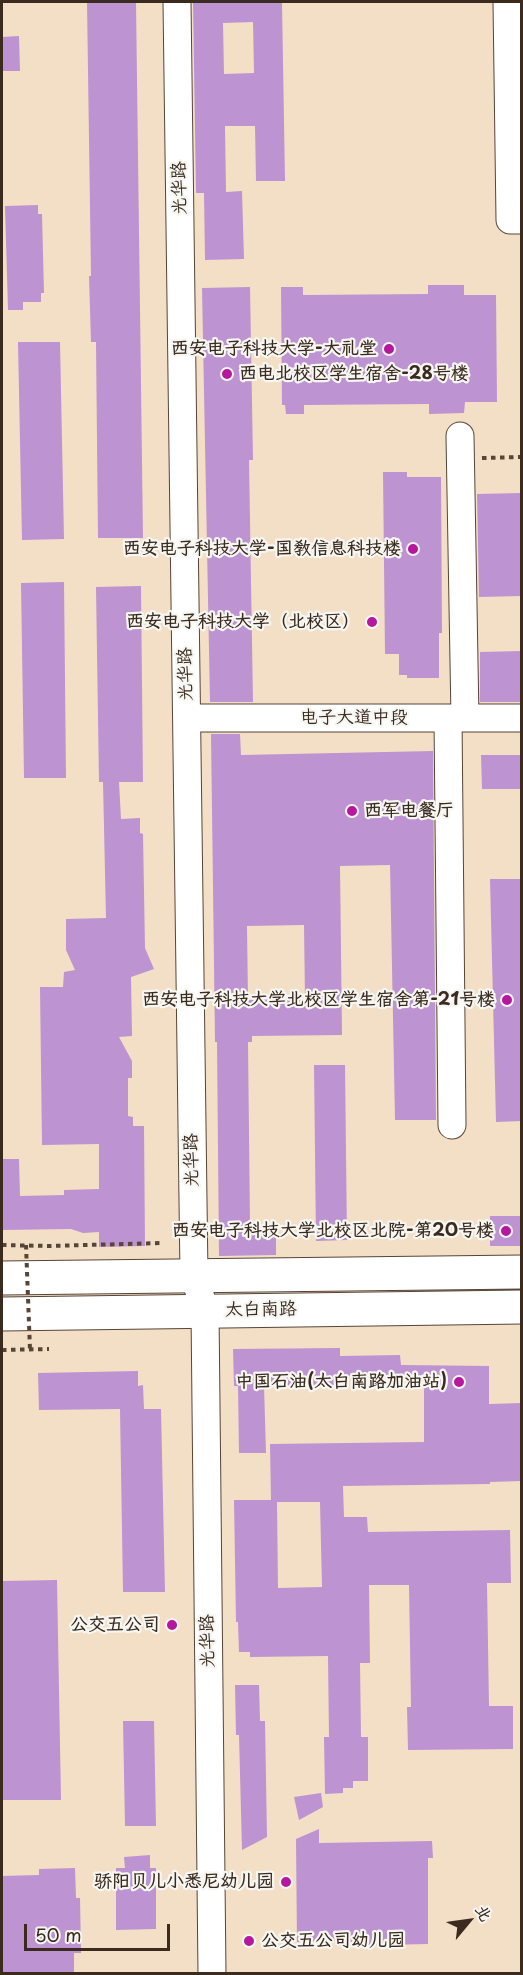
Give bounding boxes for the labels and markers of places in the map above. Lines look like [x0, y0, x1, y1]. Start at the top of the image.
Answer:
place label: 西安电子科技大学-大礼堂 [171, 338, 377, 360]
marker: 西安电子科技大学-大礼堂 [382, 342, 396, 356]
place label: 西电北校区学生宿舍-28号楼 [239, 363, 469, 385]
marker: 西电北校区学生宿舍-28号楼 [220, 367, 234, 381]
place label: 西安电子科技大学-国教信息科技楼 [123, 538, 401, 560]
marker: 西安电子科技大学-国教信息科技楼 [406, 542, 420, 556]
place label: 西安电子科技大学（北校区） [126, 611, 360, 633]
marker: 西安电子科技大学（北校区） [365, 615, 379, 629]
place label: 西军电餐厅 [364, 800, 454, 822]
marker: 西军电餐厅 [345, 804, 359, 818]
place label: 西安电子科技大学北校区学生宿舍第-21号楼 [142, 989, 495, 1011]
marker: 西安电子科技大学北校区学生宿舍第-21号楼 [500, 993, 514, 1007]
place label: 西安电子科技大学北校区北院-第20号楼 [172, 1220, 494, 1242]
marker: 西安电子科技大学北校区北院-第20号楼 [499, 1224, 513, 1238]
place label: 中国石油(太白南路加油站) [235, 1371, 447, 1393]
marker: 中国石油(太白南路加油站) [452, 1375, 466, 1389]
place label: 公交五公司 [70, 1614, 160, 1636]
marker: 公交五公司 [165, 1618, 179, 1632]
place label: 骄阳贝儿小悉尼幼儿园 [94, 1871, 274, 1893]
marker: 骄阳贝儿小悉尼幼儿园 [279, 1875, 293, 1889]
place label: 公交五公司幼儿园 [261, 1930, 405, 1952]
marker: 公交五公司幼儿园 [242, 1934, 256, 1948]

